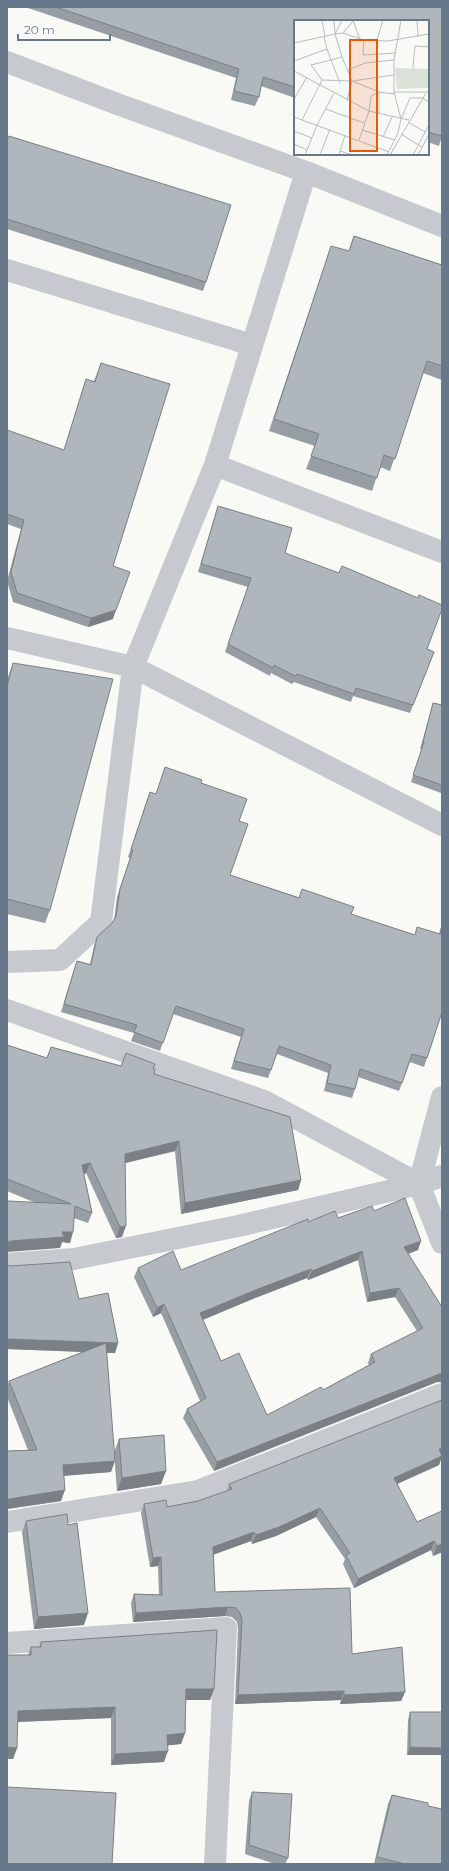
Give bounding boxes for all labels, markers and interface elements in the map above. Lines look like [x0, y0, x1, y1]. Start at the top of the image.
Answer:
scale bar [18, 16, 110, 42]
inset map [294, 20, 429, 155]
text: 20 m [24, 22, 55, 37]

